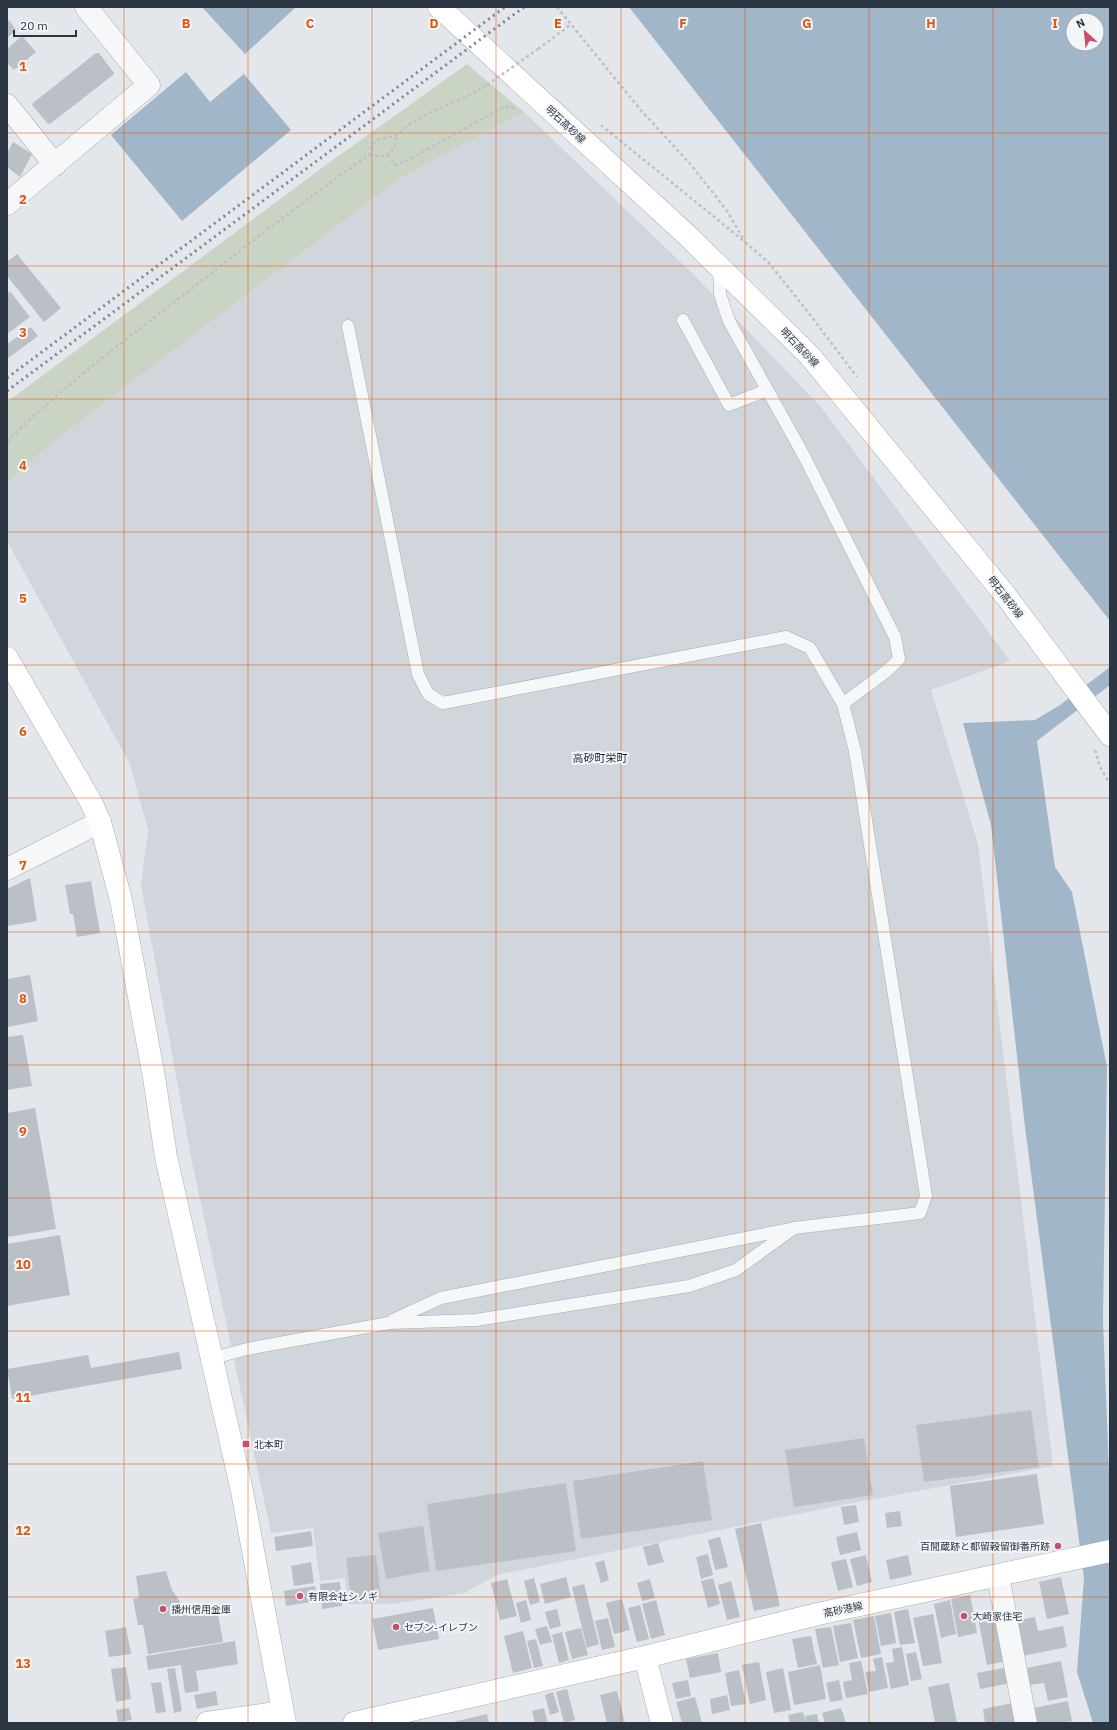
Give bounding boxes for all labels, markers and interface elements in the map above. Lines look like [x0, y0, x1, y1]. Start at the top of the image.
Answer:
scale bar [14, 12, 76, 38]
north arrow [1065, 12, 1105, 52]
text: B [182, 15, 191, 32]
text: C [306, 15, 315, 32]
text: D [429, 15, 439, 32]
text: E [554, 15, 562, 32]
text: F [679, 15, 687, 32]
text: G [802, 15, 812, 32]
text: H [926, 15, 936, 32]
text: I [1052, 15, 1058, 32]
text: N [1074, 15, 1087, 31]
text: 20 m [20, 18, 48, 33]
text: 1 [19, 58, 27, 75]
street label: 明石高砂線 [543, 103, 588, 146]
text: 2 [19, 191, 27, 208]
text: 3 [19, 324, 27, 341]
street label: 明石高砂線 [778, 325, 822, 370]
text: 4 [19, 457, 27, 474]
street label: 明石高砂線 [985, 574, 1026, 621]
text: 5 [19, 590, 27, 607]
text: 6 [19, 723, 27, 740]
district label: 高砂町栄町 [573, 751, 628, 765]
text: 7 [19, 857, 27, 874]
text: 8 [19, 990, 27, 1007]
text: 9 [19, 1123, 27, 1140]
text: 10 [15, 1256, 31, 1273]
text: 11 [15, 1389, 31, 1406]
place label: 北本町 [254, 1438, 284, 1451]
marker: 北本町 [241, 1439, 251, 1449]
text: 12 [15, 1522, 31, 1539]
place label: 百閒蔵跡と都留穀留御番所跡 [920, 1540, 1050, 1553]
marker: 百閒蔵跡と都留穀留御番所跡 [1053, 1541, 1063, 1551]
place label: 有限会社シノギ [308, 1590, 378, 1603]
marker: 有限会社シノギ [295, 1591, 305, 1601]
street label: 高砂港線 [822, 1599, 864, 1620]
place label: 播州信用金庫 [171, 1603, 231, 1616]
marker: 播州信用金庫 [158, 1604, 168, 1614]
place label: 大崎家住宅 [972, 1610, 1022, 1623]
marker: 大崎家住宅 [959, 1611, 969, 1621]
place label: セブン-イレブン [404, 1621, 478, 1634]
marker: セブン-イレブン [391, 1622, 401, 1632]
text: 13 [15, 1655, 31, 1672]

